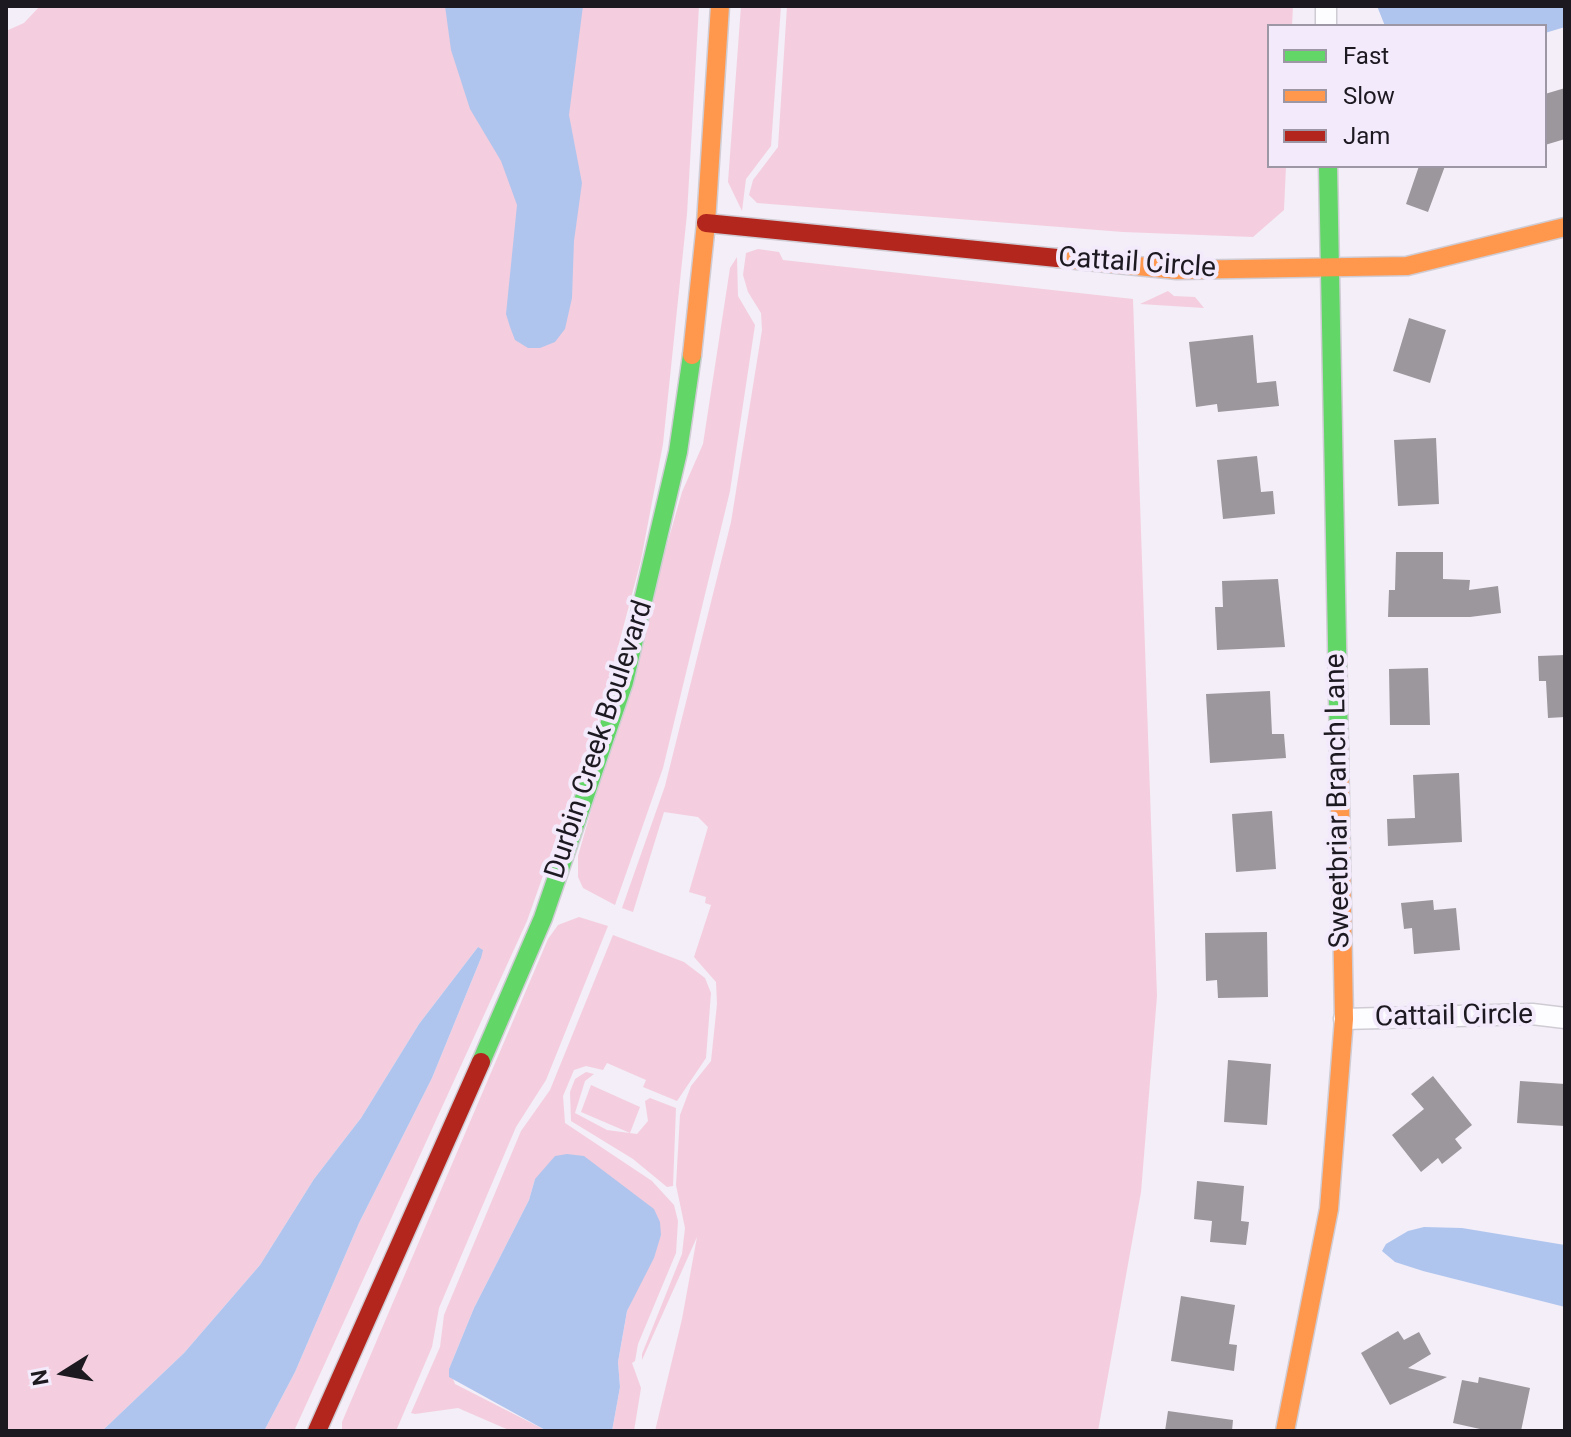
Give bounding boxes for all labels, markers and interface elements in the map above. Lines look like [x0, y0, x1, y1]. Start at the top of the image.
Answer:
legend [1267, 24, 1547, 168]
text: Fast [1343, 42, 1389, 70]
text: Slow [1343, 82, 1395, 110]
text: Jam [1343, 122, 1390, 150]
street label: Cattail Circle [1057, 242, 1217, 286]
street label: Durbin Creek Boulevard [539, 597, 661, 883]
street label: Sweetbriar Branch Lane [1320, 653, 1358, 949]
street label: Cattail Circle [1375, 999, 1533, 1035]
north arrow [24, 1333, 104, 1413]
text: N [26, 1368, 54, 1388]

